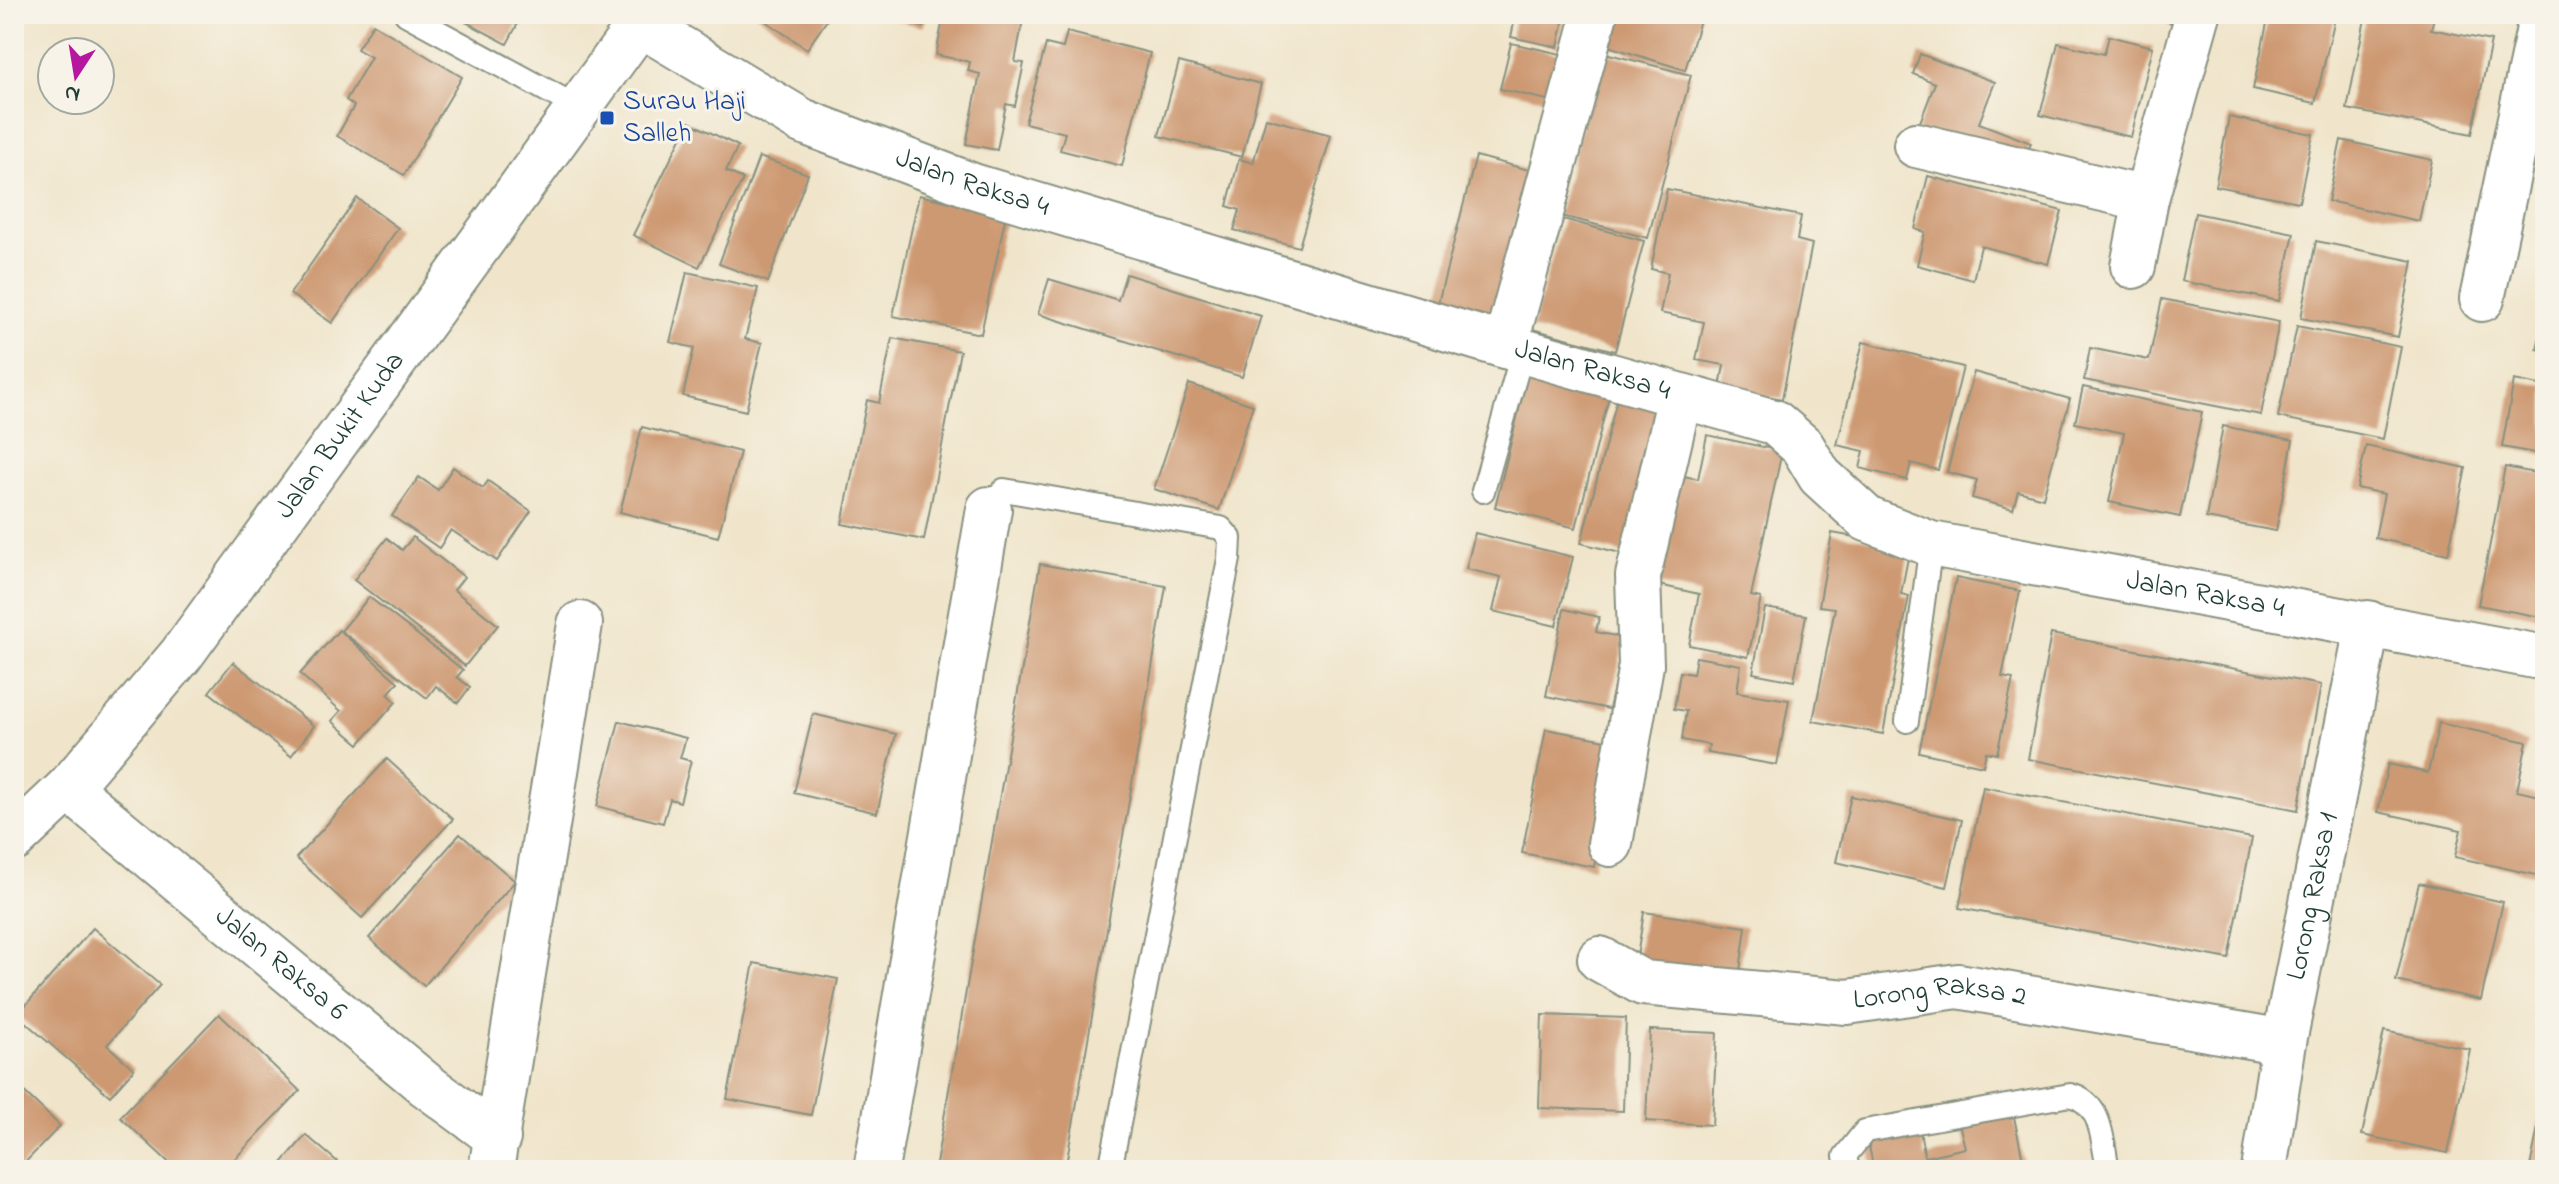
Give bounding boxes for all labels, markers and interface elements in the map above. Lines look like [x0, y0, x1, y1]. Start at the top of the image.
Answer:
north arrow [36, 36, 116, 116]
text: N [62, 75, 83, 110]
place label: Surau Haji Salleh [623, 82, 746, 155]
marker: Surau Haji Salleh [598, 109, 616, 127]
street label: Jalan Raksa 4 [889, 138, 1054, 228]
street label: Jalan Raksa 4 [1510, 329, 1675, 412]
street label: Jalan Bukit Kuda [266, 343, 415, 528]
street label: Jalan Raksa 4 [2123, 560, 2288, 630]
street label: Lorong Raksa 1 [2276, 809, 2350, 984]
street label: Jalan Raksa 6 [205, 897, 355, 1031]
street label: Lorong Raksa 2 [1850, 965, 2030, 1021]

